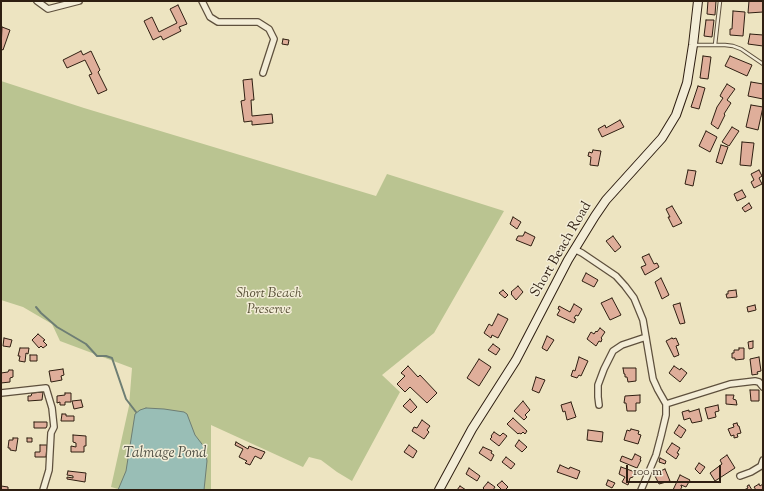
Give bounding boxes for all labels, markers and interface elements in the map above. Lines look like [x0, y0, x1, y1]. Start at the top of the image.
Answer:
street label: Short Beach Road [528, 199, 596, 301]
park label: Short Beach Preserve [236, 287, 302, 320]
water label: Talmage Pond [123, 445, 207, 463]
scale bar [628, 457, 723, 483]
text: 100 m [633, 463, 662, 481]

